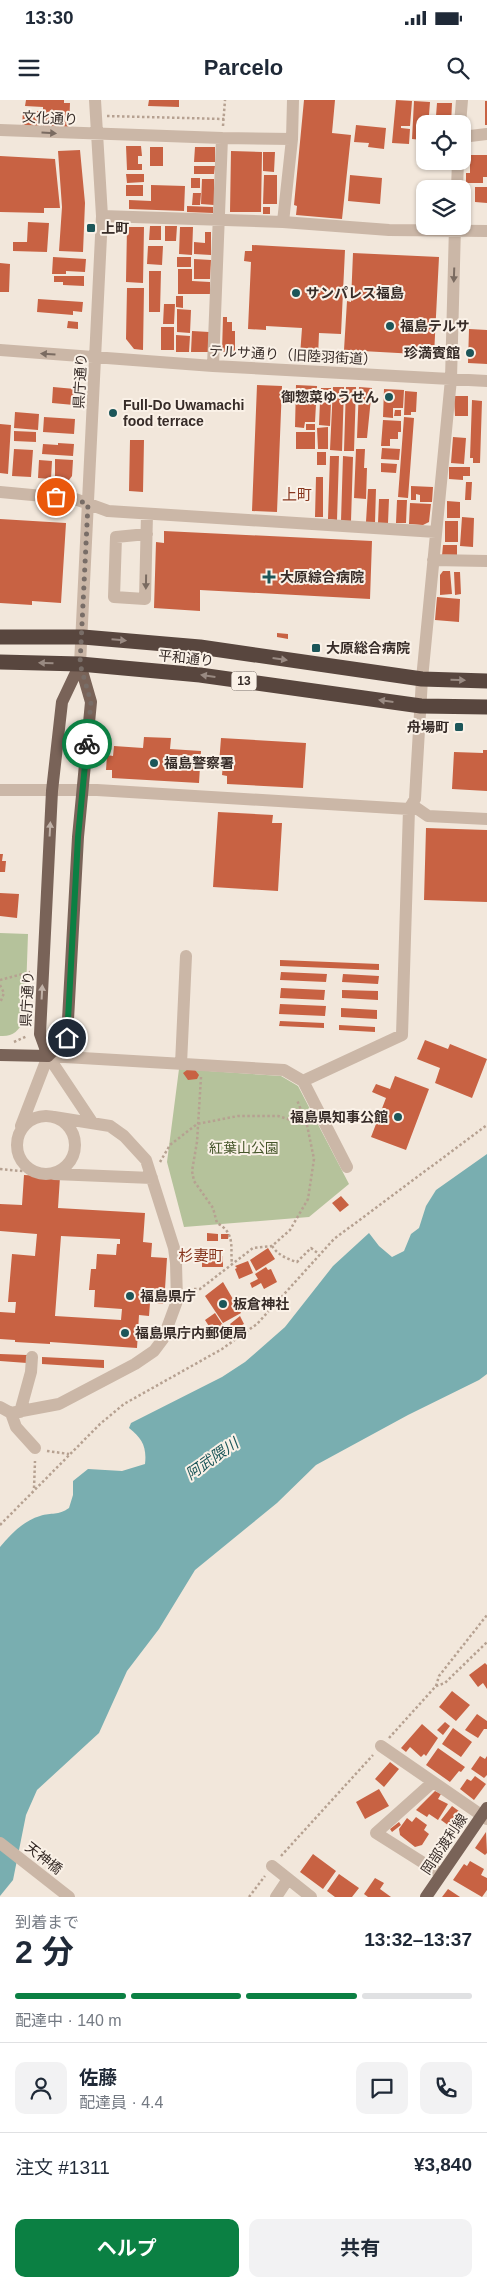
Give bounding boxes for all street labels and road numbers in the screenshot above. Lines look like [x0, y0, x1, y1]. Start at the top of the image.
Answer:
street label: 文化通り [22, 109, 78, 127]
street label: テルサ通り（旧陸羽街道） [209, 343, 377, 367]
street label: 県庁通り [71, 353, 89, 409]
street label: 平和通り [157, 647, 215, 669]
road number: 13 [232, 672, 256, 690]
street label: 県庁通り [18, 971, 36, 1027]
street label: 岡部渡利線 [418, 1811, 470, 1877]
street label: 天神橋 [23, 1839, 65, 1877]

